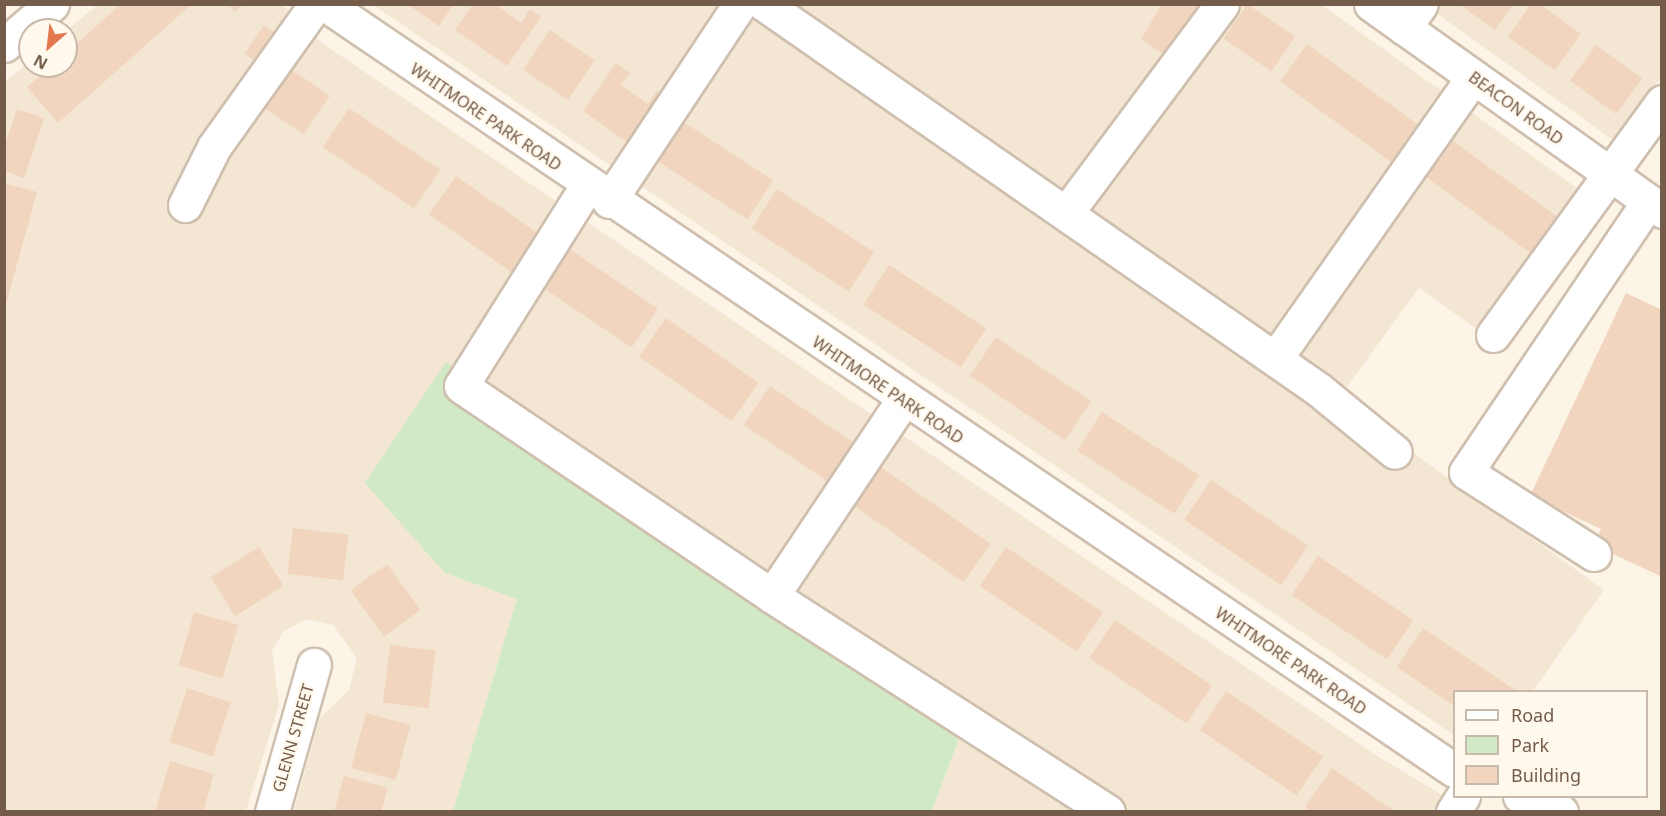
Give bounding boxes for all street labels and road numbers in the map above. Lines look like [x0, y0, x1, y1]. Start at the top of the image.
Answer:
street label: WHITMORE PARK ROAD [407, 59, 565, 175]
street label: BEACON ROAD [1465, 67, 1567, 149]
street label: WHITMORE PARK ROAD [809, 332, 967, 448]
street label: WHITMORE PARK ROAD [1212, 603, 1370, 719]
street label: GLENN STREET [268, 682, 318, 794]

